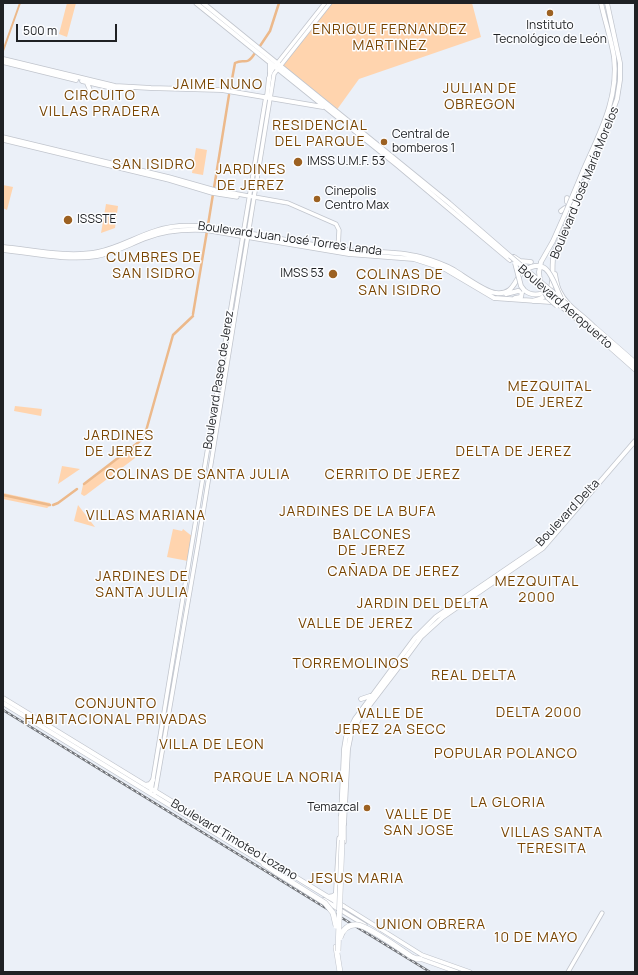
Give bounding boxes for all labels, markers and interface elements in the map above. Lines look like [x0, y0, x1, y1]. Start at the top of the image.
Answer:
marker: Instituto Tecnológico de León [545, 8, 555, 18]
scale bar [18, 16, 119, 42]
place label: Instituto Tecnológico de León [493, 19, 607, 47]
text: 500 m [23, 22, 57, 39]
district label: ENRIQUE FERNANDEZ MARTINEZ [312, 22, 468, 54]
district label: JAIME NUNO [173, 77, 263, 93]
district label: JULIAN DE OBREGON [443, 81, 517, 114]
district label: CIRCUITO VILLAS PRADERA [39, 88, 161, 120]
street label: Boulevard José María Morelos [548, 105, 622, 261]
district label: RESIDENCIAL DEL PARQUE [272, 118, 368, 150]
place label: Central de bomberos 1 [392, 128, 455, 156]
marker: Central de bomberos 1 [379, 137, 389, 147]
place label: IMSS U.M.F. 53 [307, 155, 385, 169]
marker: IMSS U.M.F. 53 [292, 156, 304, 168]
district label: SAN ISIDRO [112, 157, 196, 173]
district label: JARDINES DE JEREZ [216, 162, 286, 194]
place label: Cinepolis Centro Max [325, 185, 389, 213]
marker: Cinepolis Centro Max [312, 194, 322, 204]
place label: ISSSTE [77, 213, 116, 227]
marker: ISSSTE [62, 214, 74, 226]
street label: Boulevard Juan José Torres Landa [197, 219, 383, 259]
district label: CUMBRES DE SAN ISIDRO [106, 250, 202, 282]
street label: Boulevard Aeropuerto [515, 262, 615, 352]
place label: IMSS 53 [280, 267, 324, 281]
district label: COLINAS DE SAN ISIDRO [356, 267, 444, 300]
marker: IMSS 53 [327, 268, 339, 280]
street label: Boulevard Paseo de Jerez [201, 310, 237, 450]
district label: MEZQUITAL DE JEREZ [508, 379, 592, 412]
district label: JARDINES DE JEREZ [84, 428, 154, 460]
district label: DELTA DE JEREZ [456, 444, 572, 460]
district label: COLINAS DE SANTA JULIA [106, 467, 290, 483]
district label: CERRITO DE JEREZ [325, 467, 461, 483]
street label: Boulevard Delta [533, 476, 603, 550]
district label: JARDINES DE LA BUFA [279, 504, 437, 520]
district label: VILLAS MARIANA [86, 508, 206, 524]
district label: BALCONES DE JEREZ [333, 527, 411, 560]
district label: CAÑADA DE JEREZ [328, 564, 460, 580]
district label: JARDINES DE SANTA JULIA [95, 569, 189, 602]
district label: MEZQUITAL 2000 [495, 574, 579, 606]
district label: JARDIN DEL DELTA [357, 596, 489, 612]
district label: VALLE DE JEREZ [298, 616, 414, 632]
district label: TORREMOLINOS [293, 656, 409, 672]
district label: REAL DELTA [431, 668, 517, 684]
district label: CONJUNTO HABITACIONAL PRIVADAS [24, 696, 208, 728]
district label: DELTA 2000 [496, 705, 582, 721]
district label: VALLE DE JEREZ 2A SECC [335, 706, 447, 738]
district label: VILLA DE LEON [159, 737, 265, 753]
district label: POPULAR POLANCO [434, 746, 578, 762]
district label: PARQUE LA NORIA [214, 770, 344, 786]
district label: LA GLORIA [470, 795, 546, 811]
street label: Boulevard Timoteo Lozano [168, 796, 300, 884]
place label: Temazcal [307, 801, 359, 815]
marker: Temazcal [362, 803, 372, 813]
district label: VALLE DE SAN JOSE [383, 807, 455, 840]
district label: VILLAS SANTA TERESITA [501, 825, 603, 858]
district label: JESUS MARIA [308, 871, 404, 887]
district label: UNION OBRERA [376, 917, 486, 933]
district label: 10 DE MAYO [494, 930, 578, 946]

